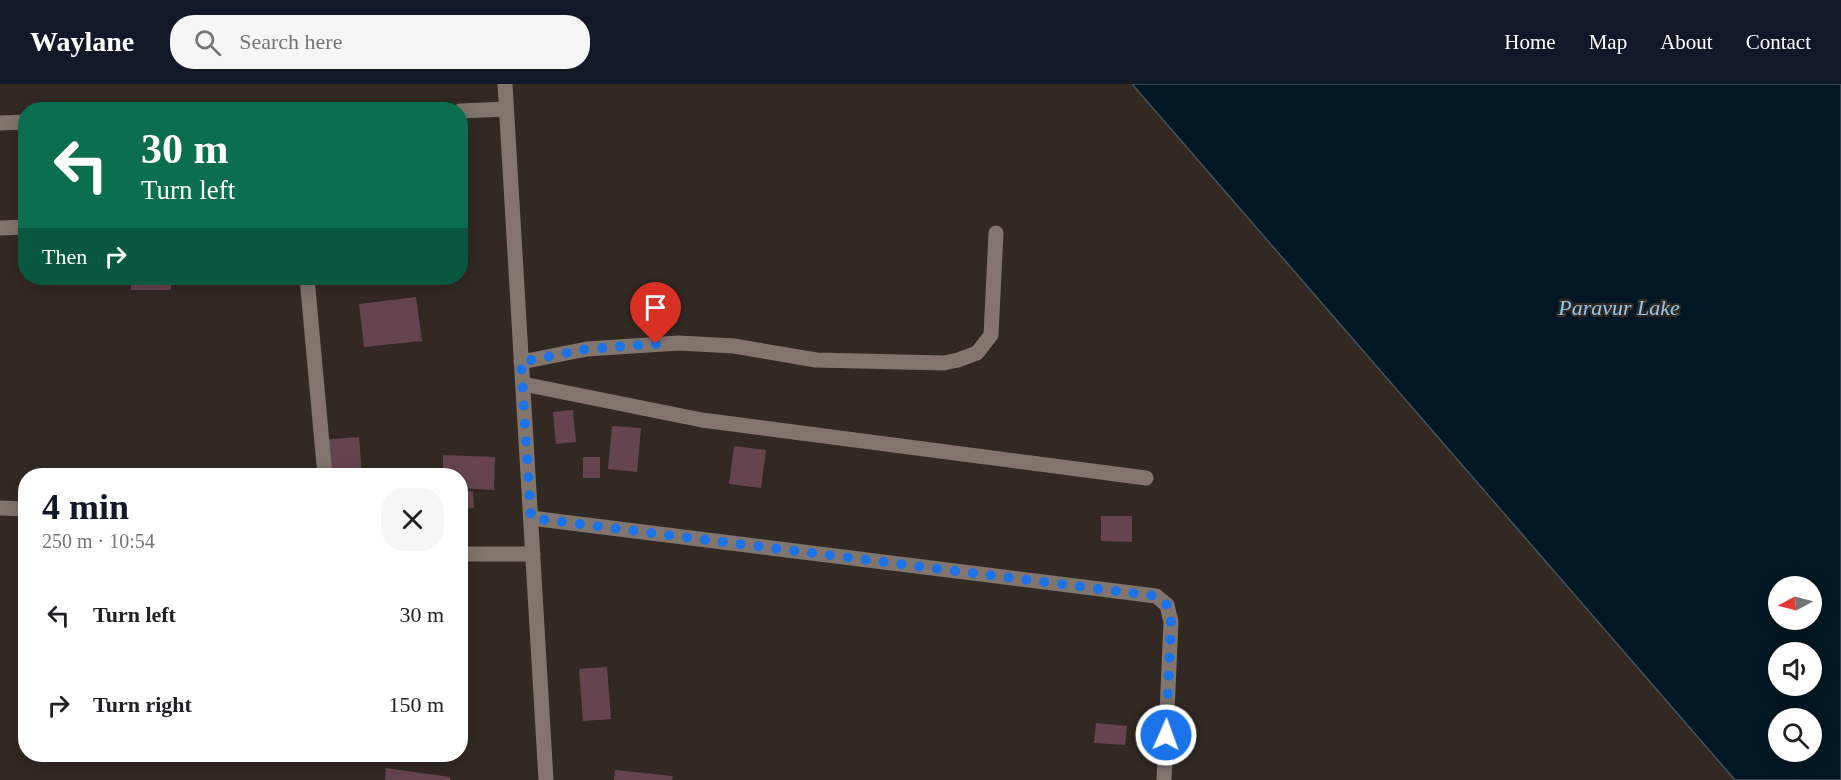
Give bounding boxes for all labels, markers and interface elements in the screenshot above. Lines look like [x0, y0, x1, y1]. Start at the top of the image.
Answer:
search box [170, 15, 590, 69]
text: Waylane [30, 26, 134, 57]
icon: search [191, 26, 224, 59]
text: Search here [239, 29, 342, 54]
text: Home [1504, 30, 1556, 54]
text: Map [1589, 30, 1627, 54]
text: About [1660, 30, 1713, 54]
text: Contact [1746, 30, 1811, 54]
icon: left [42, 126, 120, 204]
text: 30 m [141, 126, 229, 172]
text: Turn left [141, 175, 235, 205]
icon: right [99, 240, 132, 273]
text: Then [42, 244, 87, 269]
pin [630, 282, 681, 344]
icon: arrive [639, 291, 672, 324]
water label: Paravur Lake [1557, 295, 1680, 320]
text: 4 min [42, 487, 129, 527]
button: close [381, 488, 444, 551]
text: 250 m · 10:54 [42, 530, 155, 552]
north arrow [1768, 576, 1822, 630]
map controls [1768, 576, 1822, 762]
icon: left [42, 599, 75, 632]
text: Turn left [93, 602, 176, 627]
text: 30 m [399, 602, 444, 627]
button: sound [1768, 642, 1822, 696]
icon: right [42, 689, 75, 722]
text: Turn right [93, 692, 192, 717]
text: 150 m [388, 692, 444, 717]
position arrow [1134, 703, 1198, 767]
button: search [1768, 708, 1822, 762]

